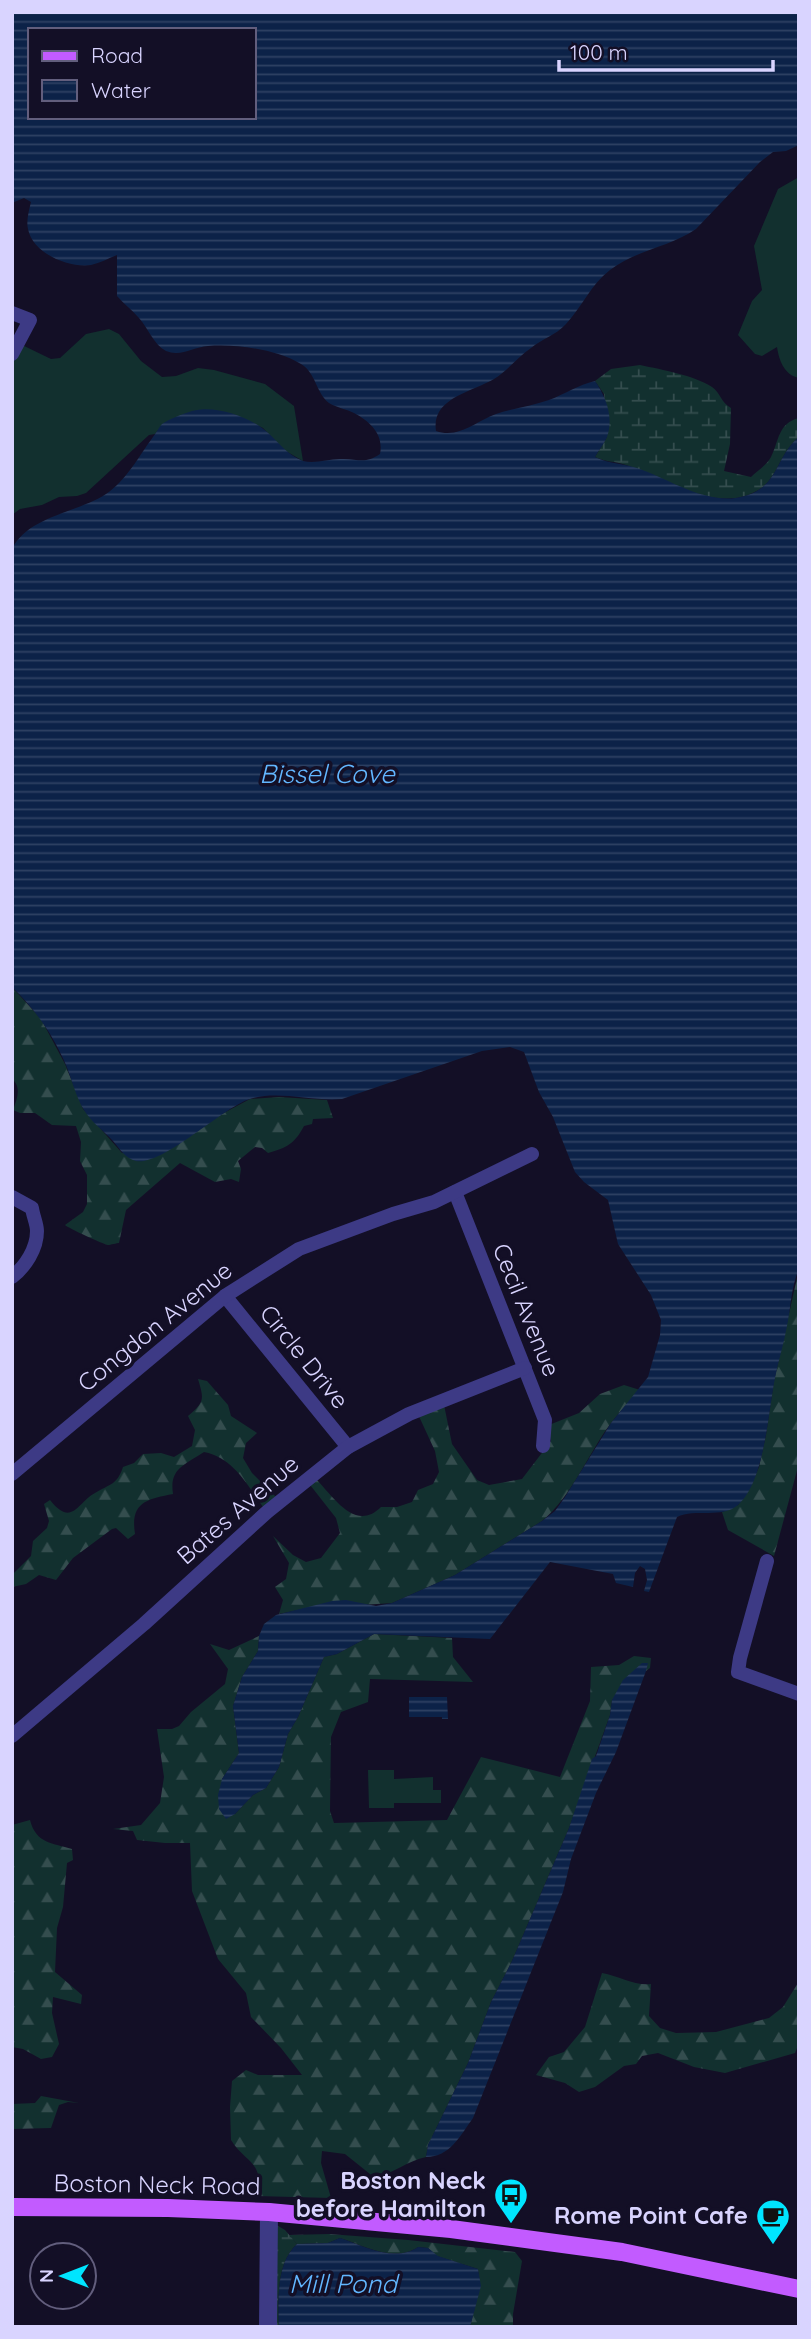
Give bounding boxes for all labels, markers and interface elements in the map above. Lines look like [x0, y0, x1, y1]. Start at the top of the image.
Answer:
legend [28, 28, 256, 119]
scale bar [559, 28, 772, 72]
text: 100 m [570, 39, 628, 65]
text: Road [91, 42, 143, 68]
text: Water [91, 77, 151, 103]
water label: Bissel Cove [259, 757, 396, 790]
street label: Cecil Avenue [487, 1239, 567, 1381]
street label: Congdon Avenue [71, 1255, 238, 1398]
street label: Circle Drive [254, 1298, 356, 1414]
street label: Bates Avenue [170, 1448, 304, 1570]
place label: Boston Neck before Hamilton [296, 2165, 486, 2223]
street label: Boston Neck Road [53, 2167, 261, 2201]
bus stop icon: Boston Neck before Hamilton [492, 2176, 530, 2225]
cafe icon: Rome Point Cafe [754, 2197, 792, 2246]
place label: Rome Point Cafe [554, 2200, 748, 2230]
north arrow [28, 2241, 98, 2311]
water label: Mill Pond [289, 2267, 400, 2300]
text: N [34, 2269, 58, 2283]

